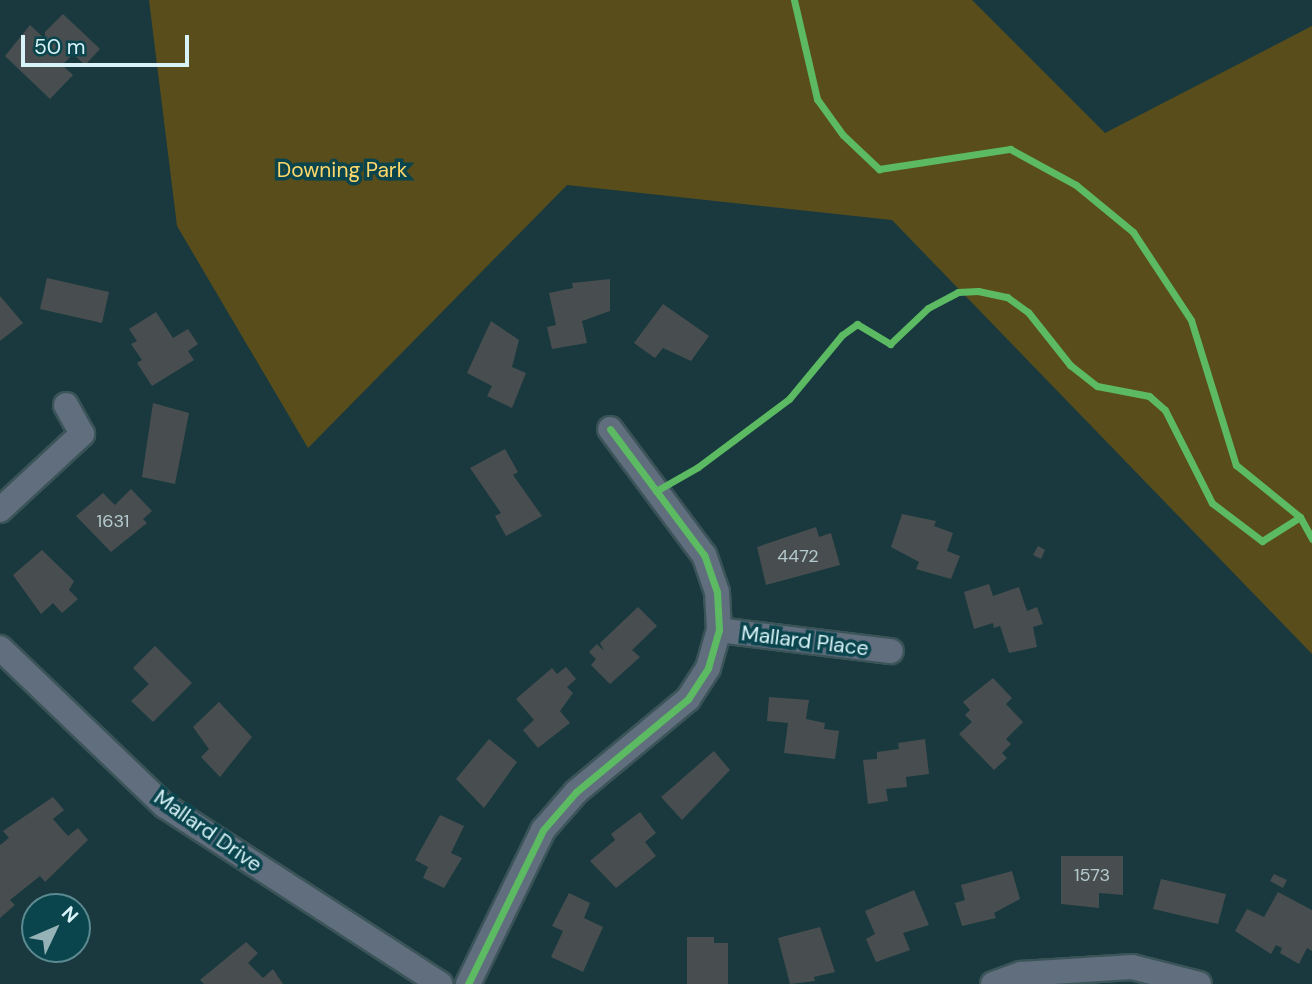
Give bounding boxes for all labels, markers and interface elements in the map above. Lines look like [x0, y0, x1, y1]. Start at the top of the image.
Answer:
scale bar [24, 21, 192, 65]
text: 50 m [34, 33, 85, 61]
park label: Downing Park [277, 157, 407, 183]
house number: 1631 [97, 510, 129, 532]
house number: 4472 [777, 545, 819, 567]
street label: Mallard Place [740, 621, 870, 661]
street label: Mallard Drive [149, 785, 267, 877]
house number: 1573 [1074, 864, 1110, 886]
north arrow [21, 893, 91, 963]
text: N [56, 901, 84, 928]

